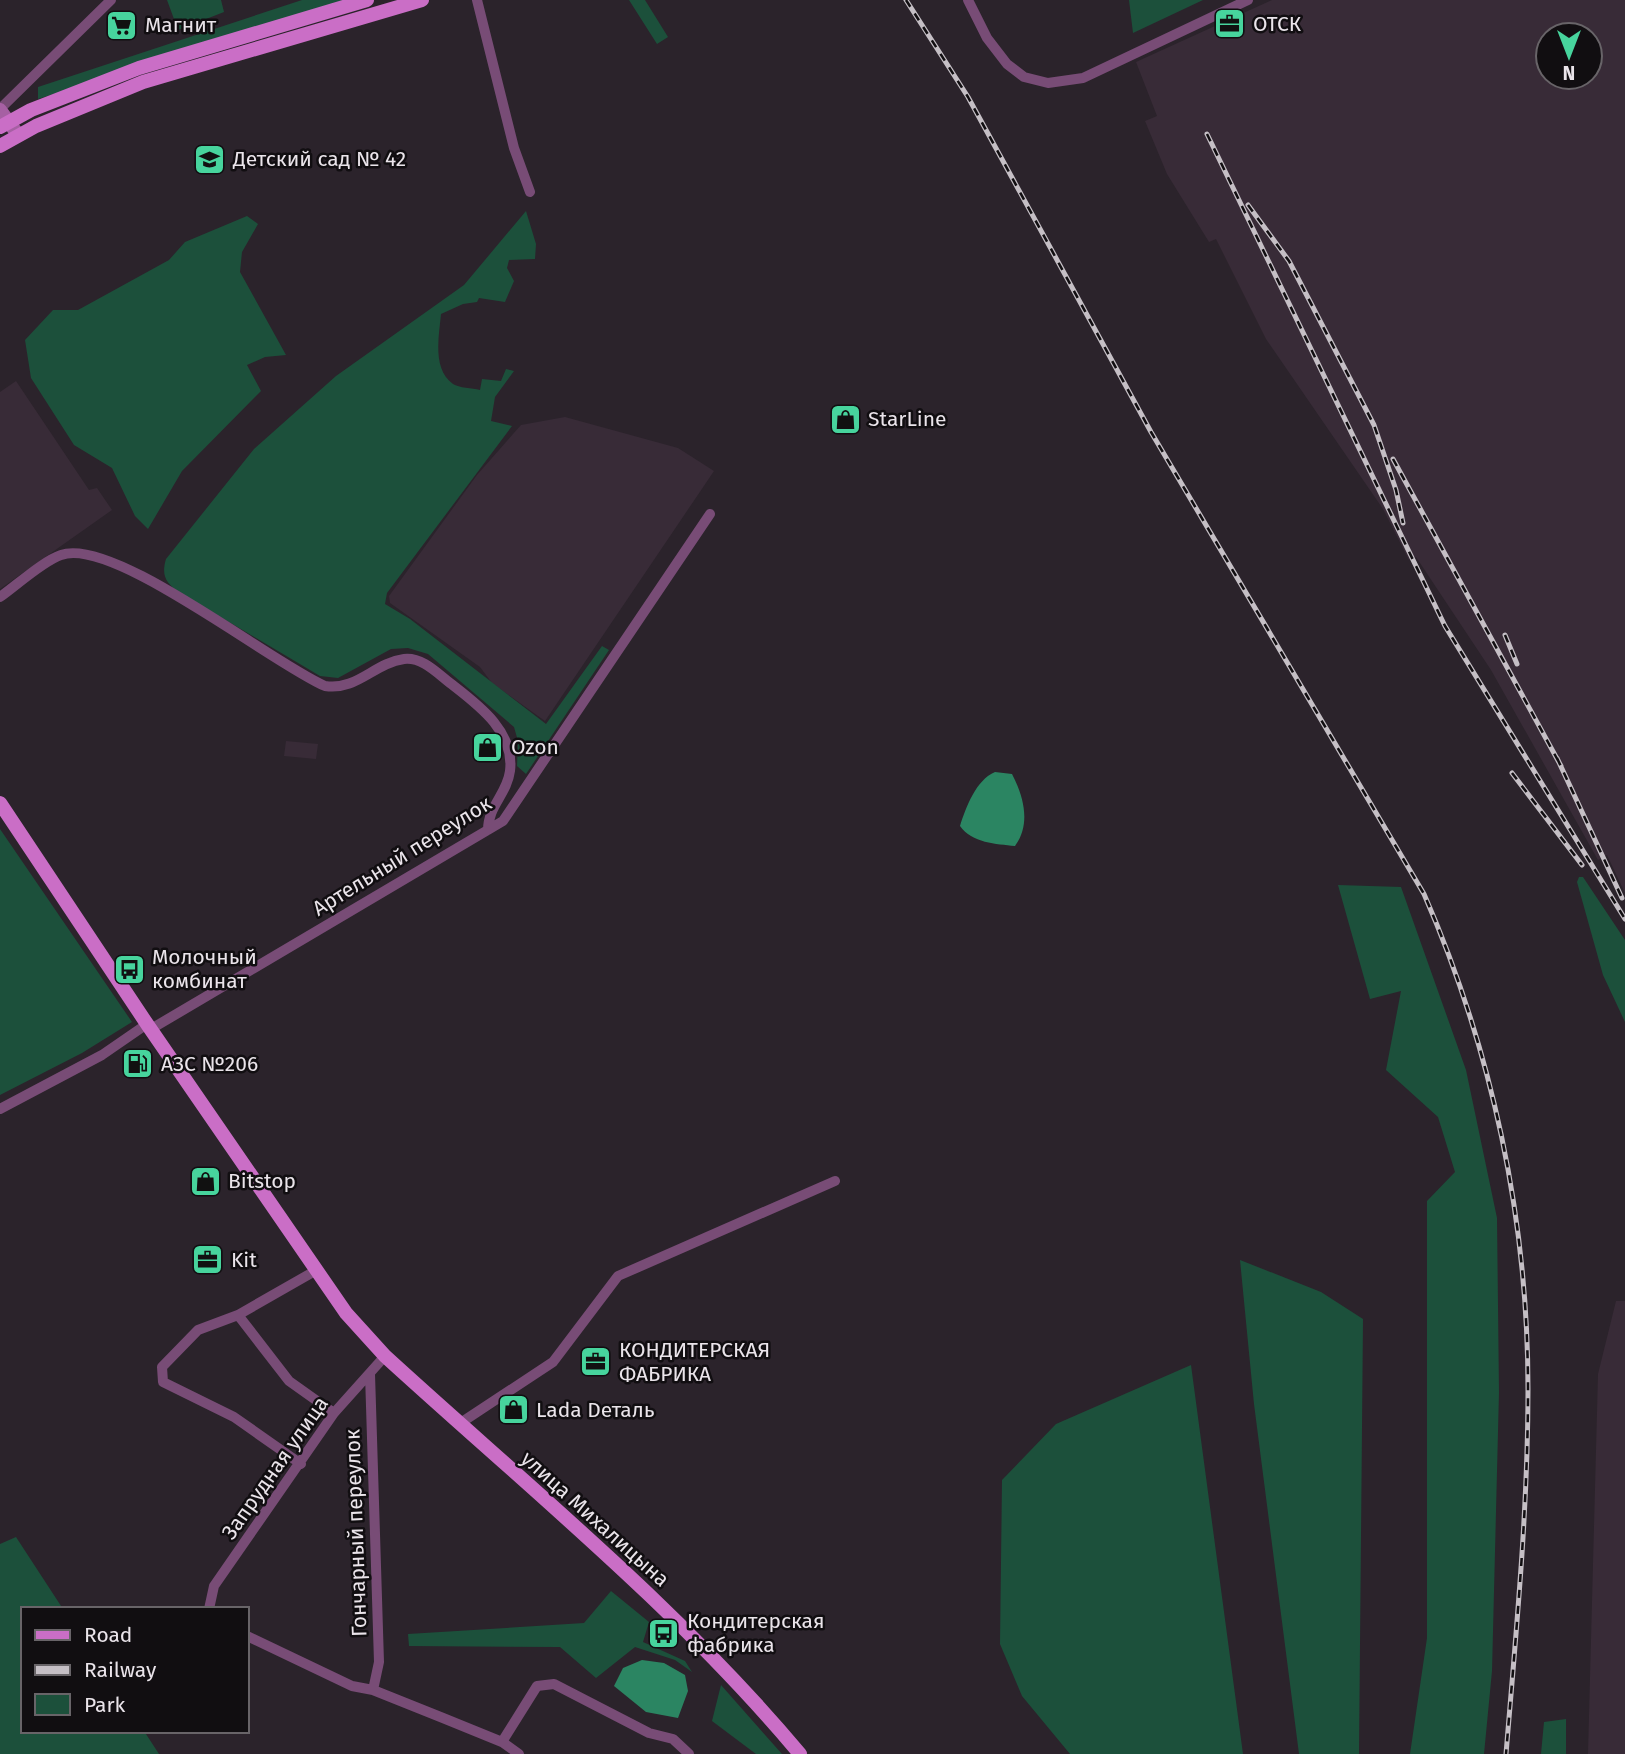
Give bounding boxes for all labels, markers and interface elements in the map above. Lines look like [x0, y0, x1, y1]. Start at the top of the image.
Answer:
office icon: ОТСК [1213, 7, 1247, 41]
supermarket icon: Магнит [105, 8, 139, 42]
place label: ОТСК [1253, 11, 1302, 37]
place label: Магнит [145, 12, 217, 38]
north arrow [1534, 21, 1604, 91]
text: N [1563, 61, 1575, 84]
school or university icon: Детский сад № 42 [193, 142, 227, 176]
place label: Детский сад № 42 [232, 146, 406, 172]
shop icon: StarLine [828, 402, 862, 436]
place label: StarLine [868, 406, 947, 432]
shop icon: Ozon [471, 730, 505, 764]
place label: Ozon [511, 734, 559, 760]
street label: Артельный переулок [308, 790, 496, 922]
place label: Молочный комбинат [152, 944, 257, 994]
bus stop icon: Молочный комбинат [112, 952, 146, 986]
fuel station icon: АЗС №206 [121, 1047, 155, 1081]
place label: АЗС №206 [161, 1051, 258, 1077]
shop icon: Bitstop [188, 1164, 222, 1198]
place label: Bitstop [228, 1168, 296, 1194]
office icon: Kit [191, 1243, 225, 1277]
place label: Kit [231, 1247, 257, 1273]
place label: КОНДИТЕРСКАЯ ФАБРИКА [619, 1337, 770, 1387]
office icon: КОНДИТЕРСКАЯ ФАБРИКА [579, 1345, 613, 1379]
street label: Запрудная улица [216, 1392, 334, 1544]
shop icon: Lada Dеталь [496, 1393, 530, 1427]
place label: Lada Dеталь [536, 1397, 655, 1423]
street label: Гончарный переулок [339, 1429, 373, 1637]
street label: улица Михалицына [515, 1446, 675, 1592]
legend [21, 1607, 248, 1733]
place label: Кондитерская фабрика [687, 1608, 825, 1658]
bus stop icon: Кондитерская фабрика [647, 1616, 681, 1650]
text: Road [84, 1622, 132, 1648]
text: Railway [84, 1657, 157, 1683]
text: Park [84, 1692, 126, 1718]

